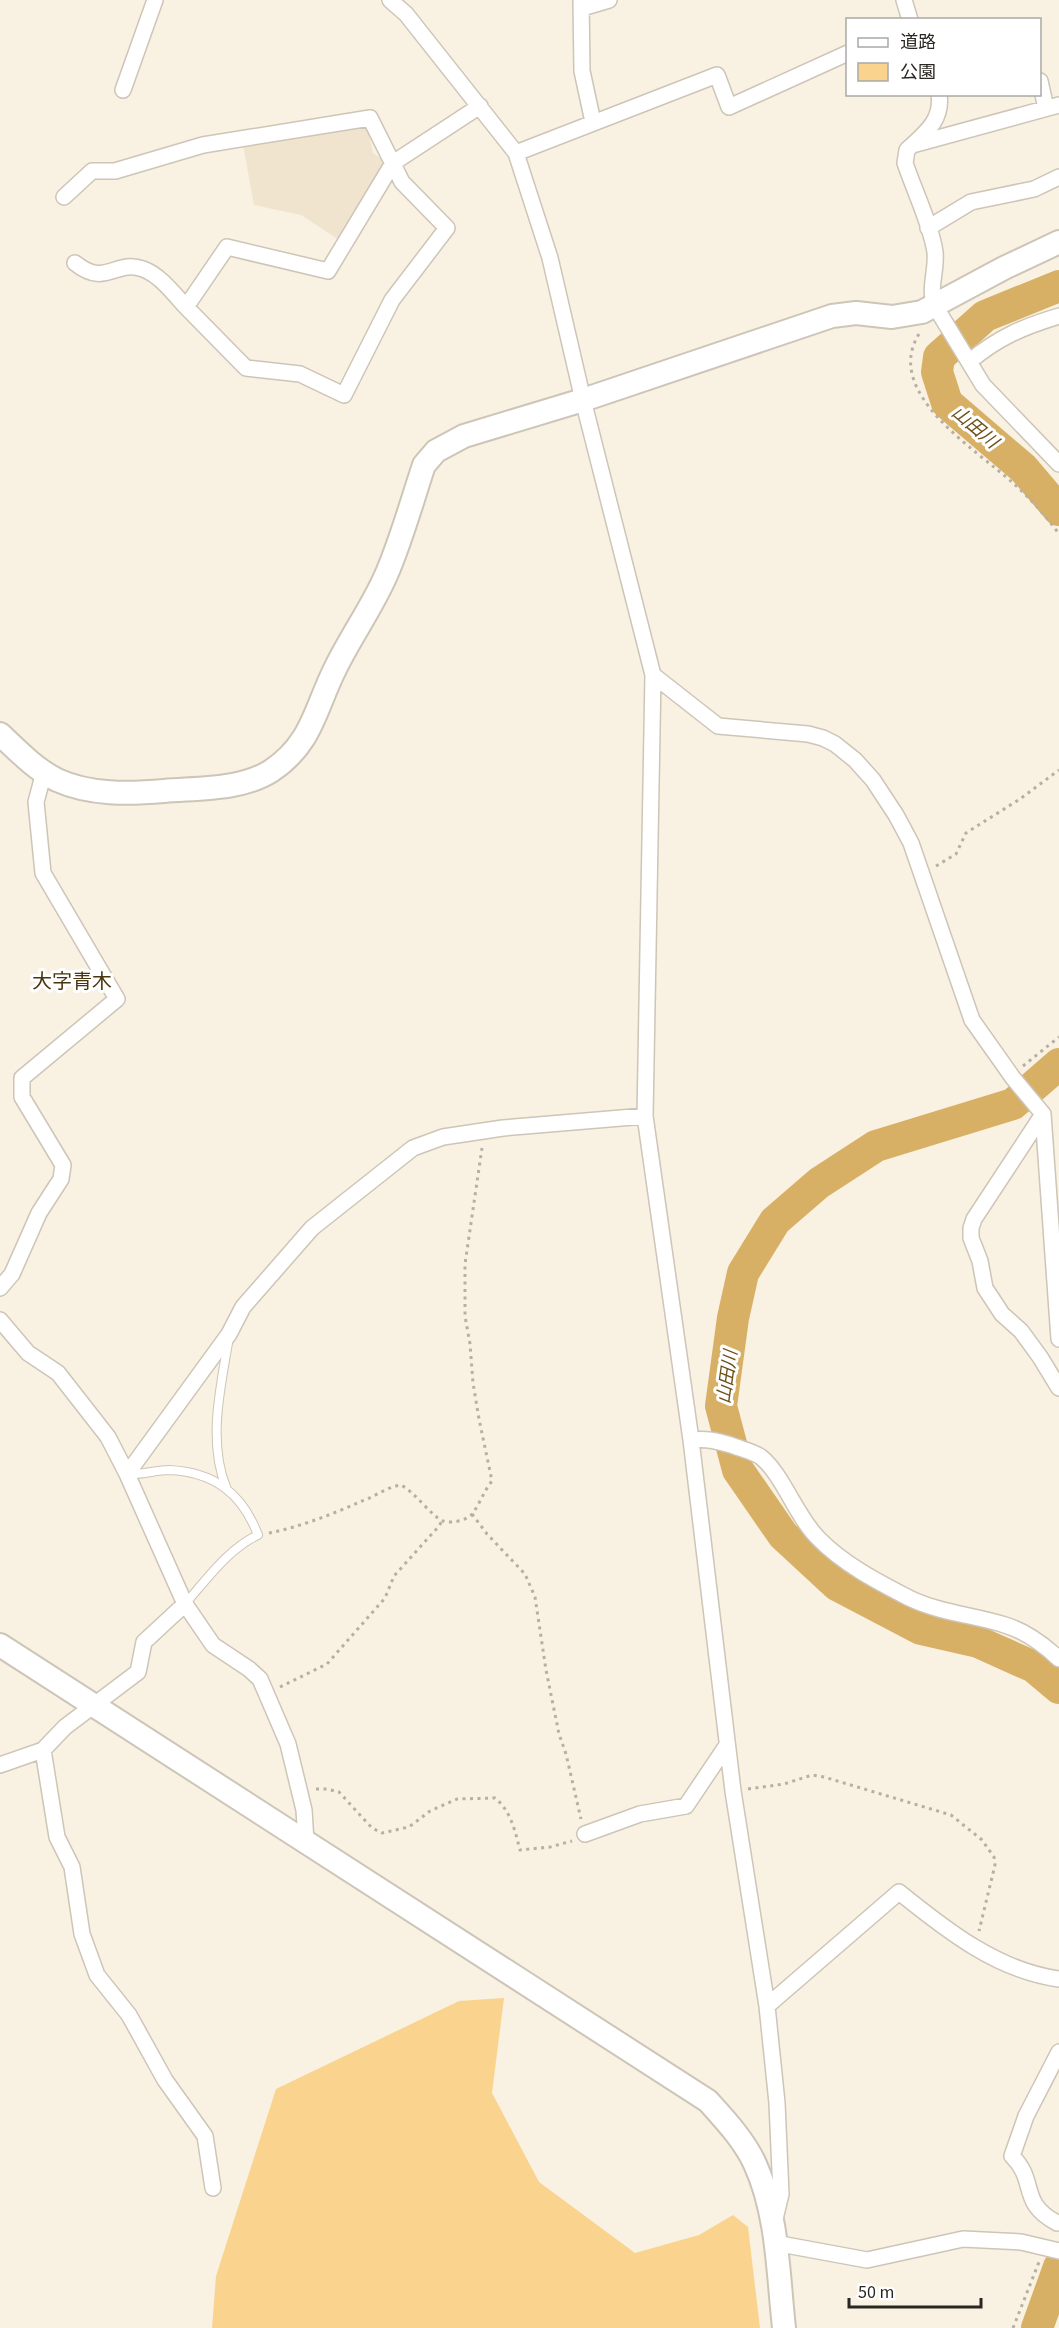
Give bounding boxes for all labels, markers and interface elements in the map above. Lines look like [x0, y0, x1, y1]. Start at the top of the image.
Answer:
legend [846, 18, 1041, 96]
text: 道路 [900, 30, 936, 55]
text: 公園 [900, 60, 936, 85]
water label: 山田川 [946, 400, 1005, 456]
district label: 大字青木 [32, 968, 112, 996]
water label: 山田川 [711, 1347, 744, 1406]
scale bar [849, 2271, 981, 2309]
text: 50 m [858, 2280, 894, 2305]

